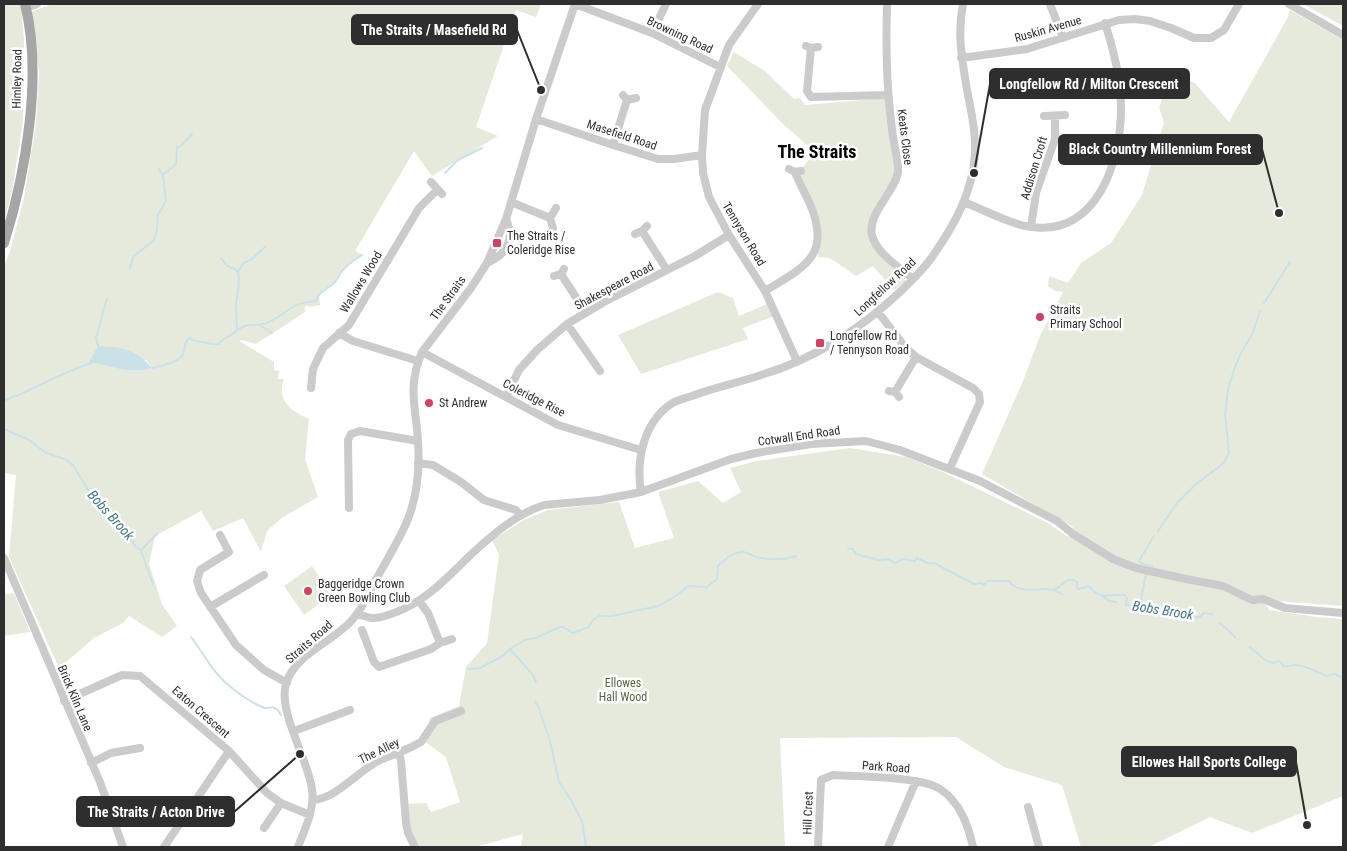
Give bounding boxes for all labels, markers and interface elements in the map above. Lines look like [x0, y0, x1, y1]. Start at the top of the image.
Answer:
street label: Ruskin Avenue [1013, 13, 1083, 45]
street label: Browning Road [645, 14, 715, 56]
callout: The Straits / Masefield Rd [352, 15, 517, 44]
text: The Straits / Masefield Rd [361, 22, 507, 38]
street label: Himley Road [9, 49, 25, 109]
callout: Longfellow Rd / Milton Crescent [990, 69, 1189, 98]
text: Longfellow Rd / Milton Crescent [999, 76, 1179, 92]
street label: Keats Close [895, 108, 915, 166]
street label: Masefield Road [585, 117, 659, 153]
street label: Addison Croft [1018, 134, 1050, 201]
callout: Black Country Millennium Forest [1059, 135, 1262, 164]
district label: The Straits [777, 141, 857, 162]
text: Black Country Millennium Forest [1069, 141, 1251, 157]
street label: Tennyson Road [719, 200, 769, 269]
place label: The Straits / Coleridge Rise [507, 229, 575, 257]
marker: The Straits / Coleridge Rise [491, 237, 503, 249]
street label: Wallows Wood [337, 249, 385, 315]
street label: Longfellow Road [851, 255, 919, 319]
street label: Shakespeare Road [572, 259, 656, 313]
street label: The Straits [427, 273, 469, 323]
place label: Straits Primary School [1050, 303, 1122, 331]
marker: Straits Primary School [1034, 311, 1046, 323]
place label: Longfellow Rd / Tennyson Road [830, 329, 909, 357]
marker: Longfellow Rd / Tennyson Road [814, 337, 826, 349]
street label: Coleridge Rise [500, 376, 568, 420]
place label: St Andrew [439, 396, 487, 410]
marker: St Andrew [423, 397, 435, 409]
street label: Cotwall End Road [757, 423, 841, 449]
water label: Bobs Brook [84, 487, 138, 544]
place label: Baggeridge Crown Green Bowling Club [318, 577, 410, 605]
marker: Baggeridge Crown Green Bowling Club [302, 585, 314, 597]
water label: Bobs Brook [1131, 597, 1195, 623]
street label: Straits Road [283, 618, 335, 666]
street label: Brick Kiln Lane [55, 663, 95, 733]
park label: Ellowes Hall Wood [599, 676, 647, 704]
street label: Eaton Crescent [169, 683, 233, 741]
street label: The Alley [356, 735, 402, 767]
callout: Ellowes Hall Sports College [1122, 747, 1296, 776]
text: Ellowes Hall Sports College [1132, 754, 1286, 770]
street label: Park Road [861, 758, 911, 776]
street label: Hill Crest [800, 791, 816, 835]
callout: The Straits / Acton Drive [77, 797, 234, 826]
text: The Straits / Acton Drive [87, 804, 225, 820]

